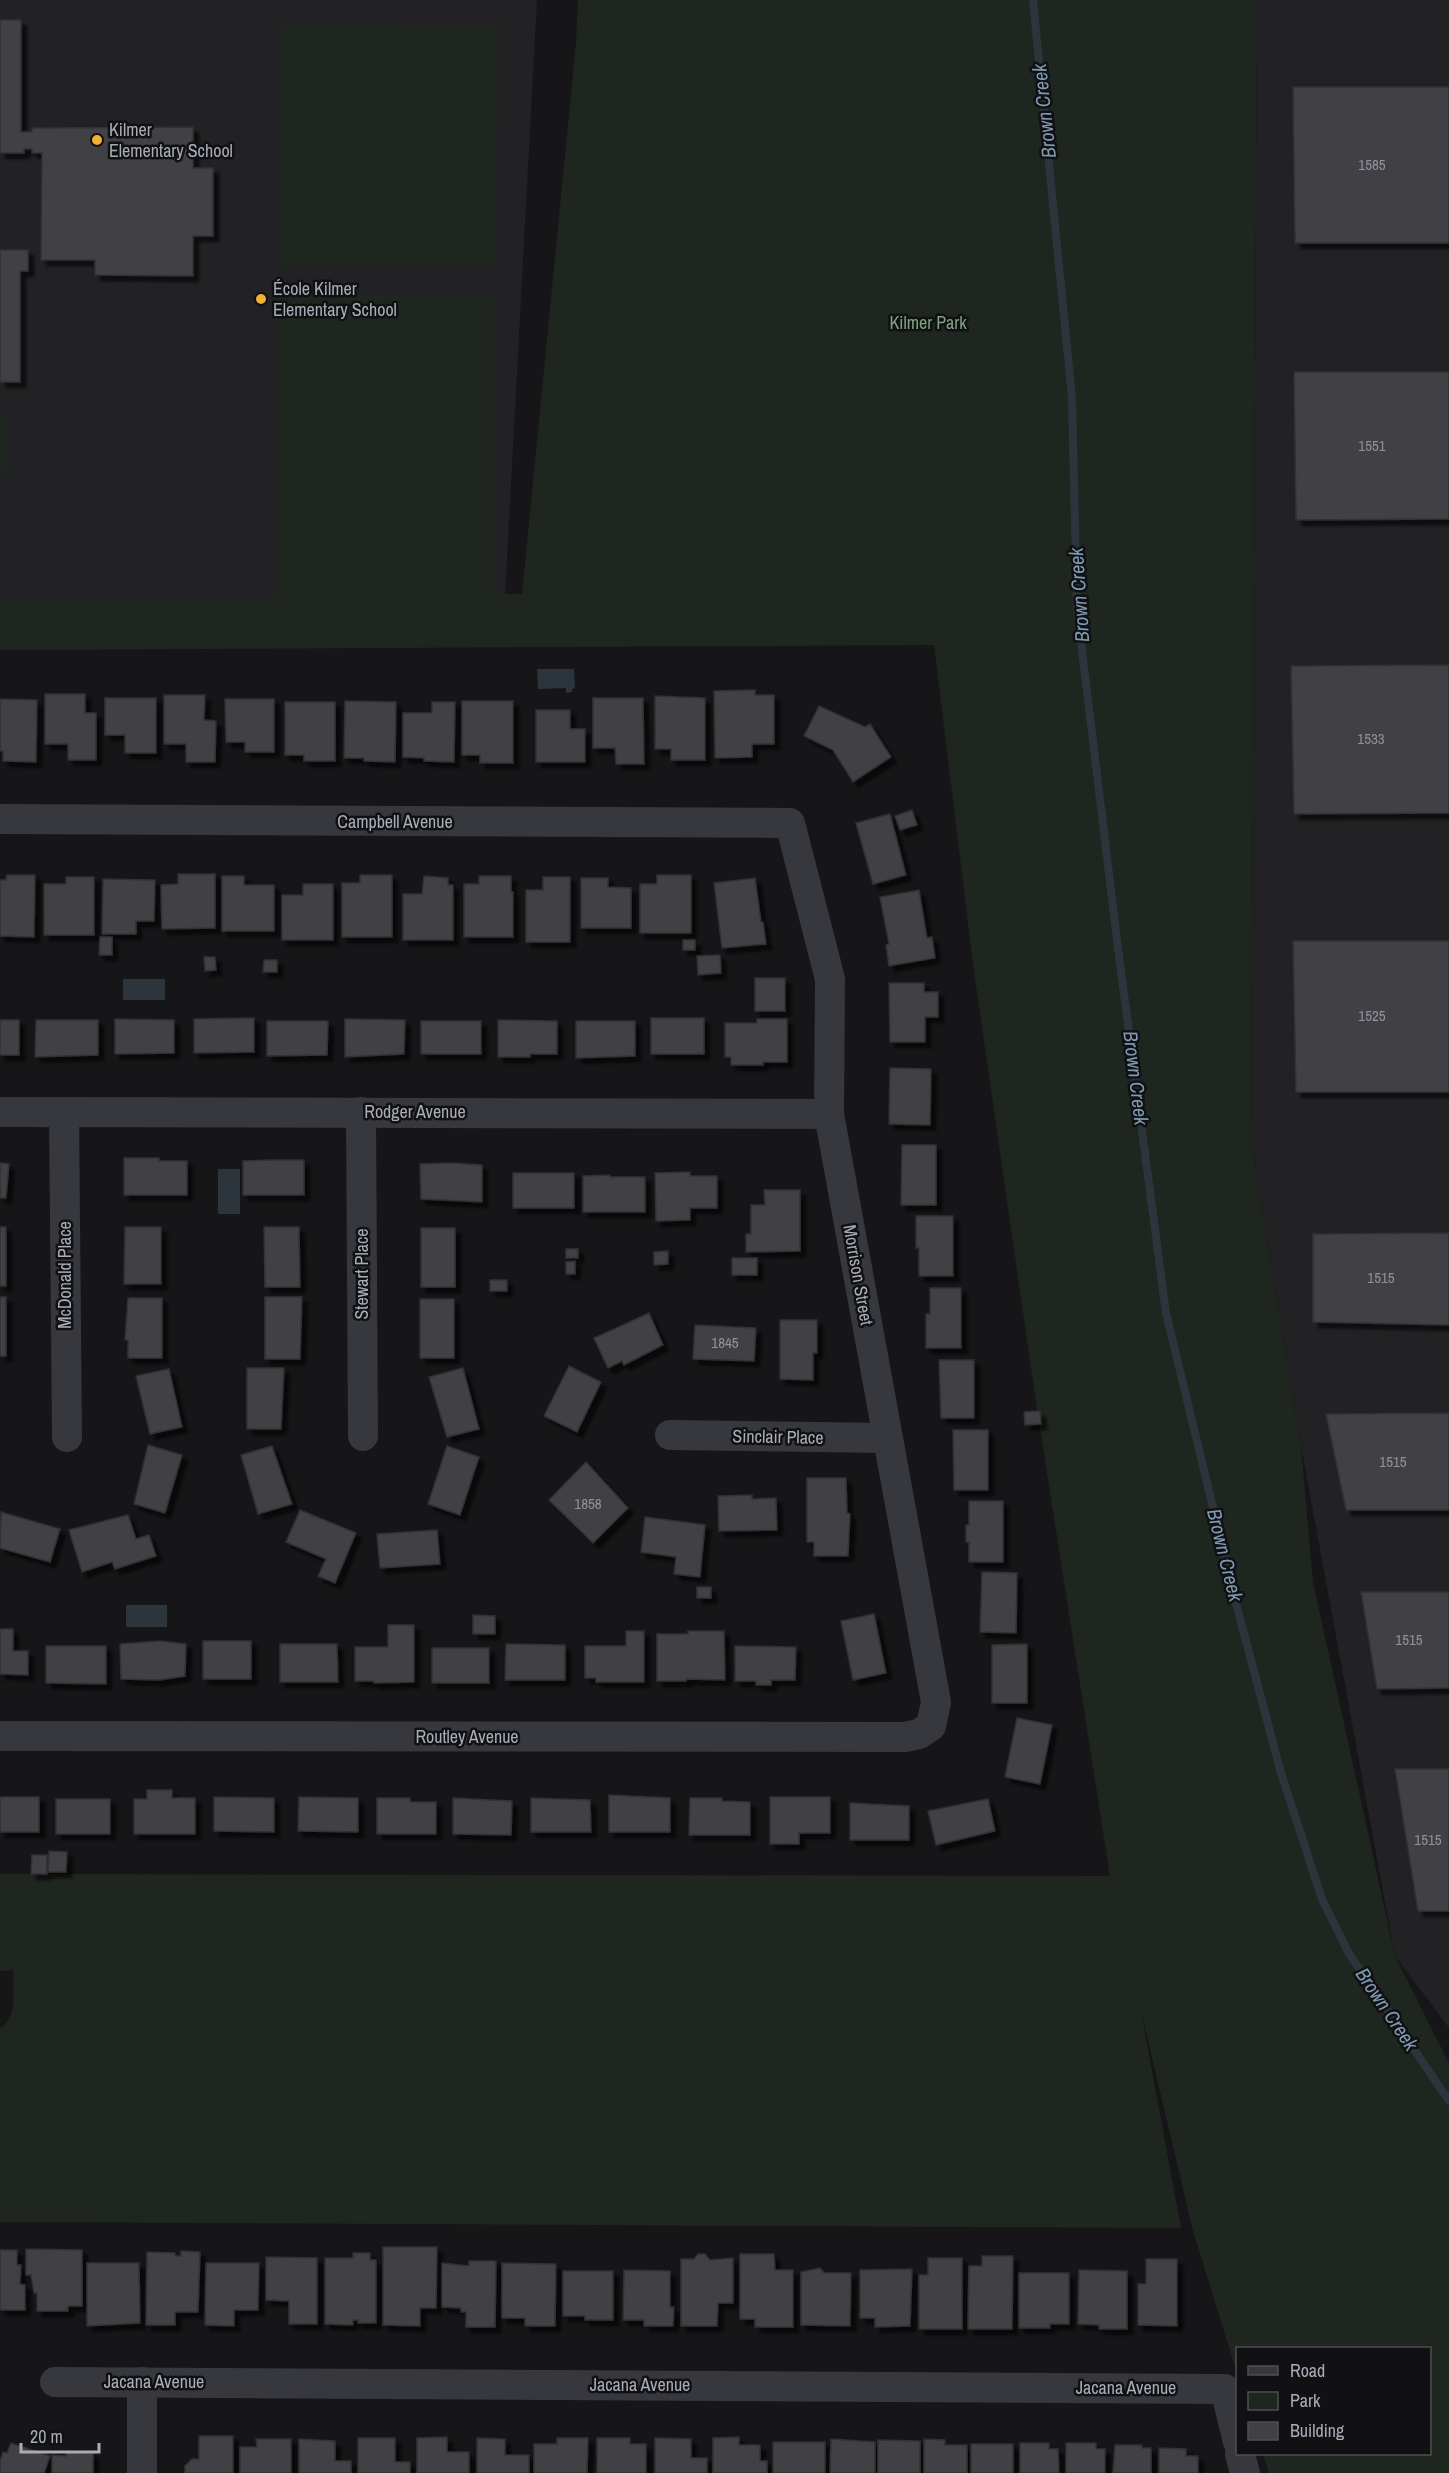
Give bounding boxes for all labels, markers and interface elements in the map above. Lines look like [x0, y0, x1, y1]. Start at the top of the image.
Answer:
water label: Brown Creek [1025, 62, 1062, 160]
place label: Kilmer Elementary School [109, 117, 233, 163]
marker: Kilmer Elementary School [90, 133, 104, 147]
house number: 1585 [1358, 154, 1386, 175]
place label: École Kilmer Elementary School [273, 276, 397, 322]
marker: École Kilmer Elementary School [254, 292, 268, 306]
park label: Kilmer Park [889, 310, 967, 335]
house number: 1551 [1358, 435, 1386, 456]
water label: Brown Creek [1062, 546, 1095, 643]
house number: 1533 [1357, 728, 1385, 749]
street label: Campbell Avenue [337, 809, 453, 834]
house number: 1525 [1358, 1005, 1386, 1026]
water label: Brown Creek [1117, 1029, 1156, 1127]
street label: Rodger Avenue [364, 1099, 466, 1124]
street label: McDonald Place [52, 1221, 77, 1329]
street label: Morrison Street [837, 1223, 880, 1327]
street label: Stewart Place [349, 1228, 374, 1320]
house number: 1515 [1367, 1267, 1395, 1288]
house number: 1845 [711, 1332, 739, 1353]
street label: Sinclair Place [732, 1423, 824, 1450]
house number: 1515 [1379, 1451, 1407, 1472]
house number: 1858 [574, 1493, 602, 1514]
water label: Brown Creek [1201, 1506, 1250, 1605]
house number: 1515 [1395, 1629, 1423, 1650]
street label: Routley Avenue [415, 1724, 519, 1749]
house number: 1515 [1414, 1829, 1442, 1850]
water label: Brown Creek [1350, 1962, 1426, 2056]
legend [1236, 2347, 1431, 2455]
text: Road [1290, 2358, 1325, 2383]
street label: Jacana Avenue [104, 2369, 204, 2394]
street label: Jacana Avenue [590, 2372, 690, 2397]
street label: Jacana Avenue [1076, 2375, 1176, 2400]
text: Park [1290, 2388, 1321, 2413]
scale bar [21, 2416, 99, 2454]
text: Building [1290, 2418, 1345, 2443]
text: 20 m [30, 2424, 63, 2449]

